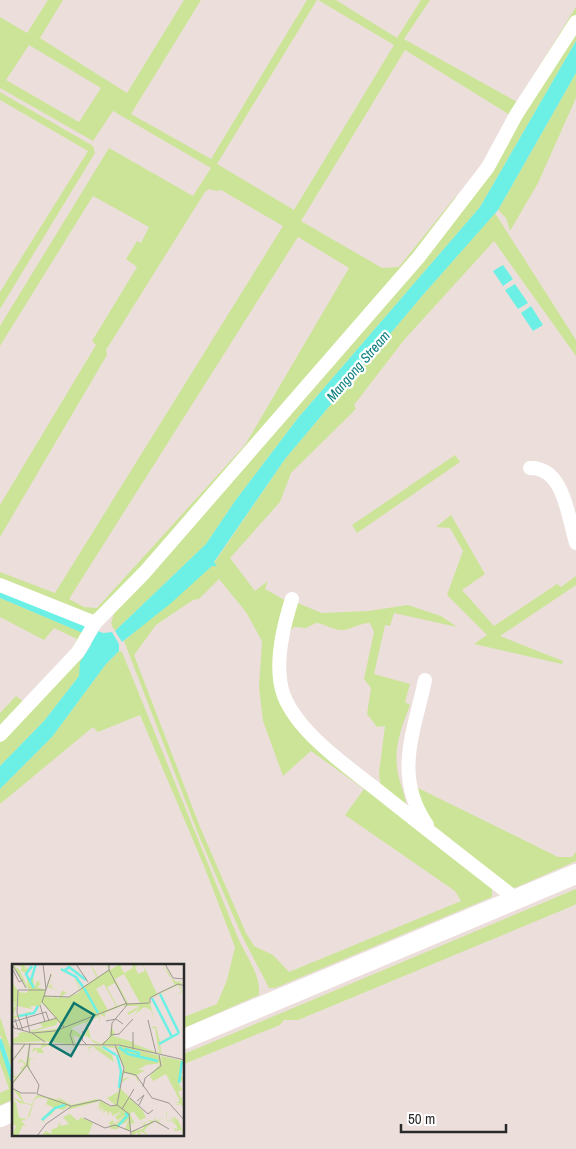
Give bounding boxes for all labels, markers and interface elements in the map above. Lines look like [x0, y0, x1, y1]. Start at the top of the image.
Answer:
water label: Mangong Stream [322, 327, 394, 405]
inset map [12, 964, 185, 1136]
scale bar [401, 1102, 506, 1134]
text: 50 m [408, 1108, 435, 1129]

